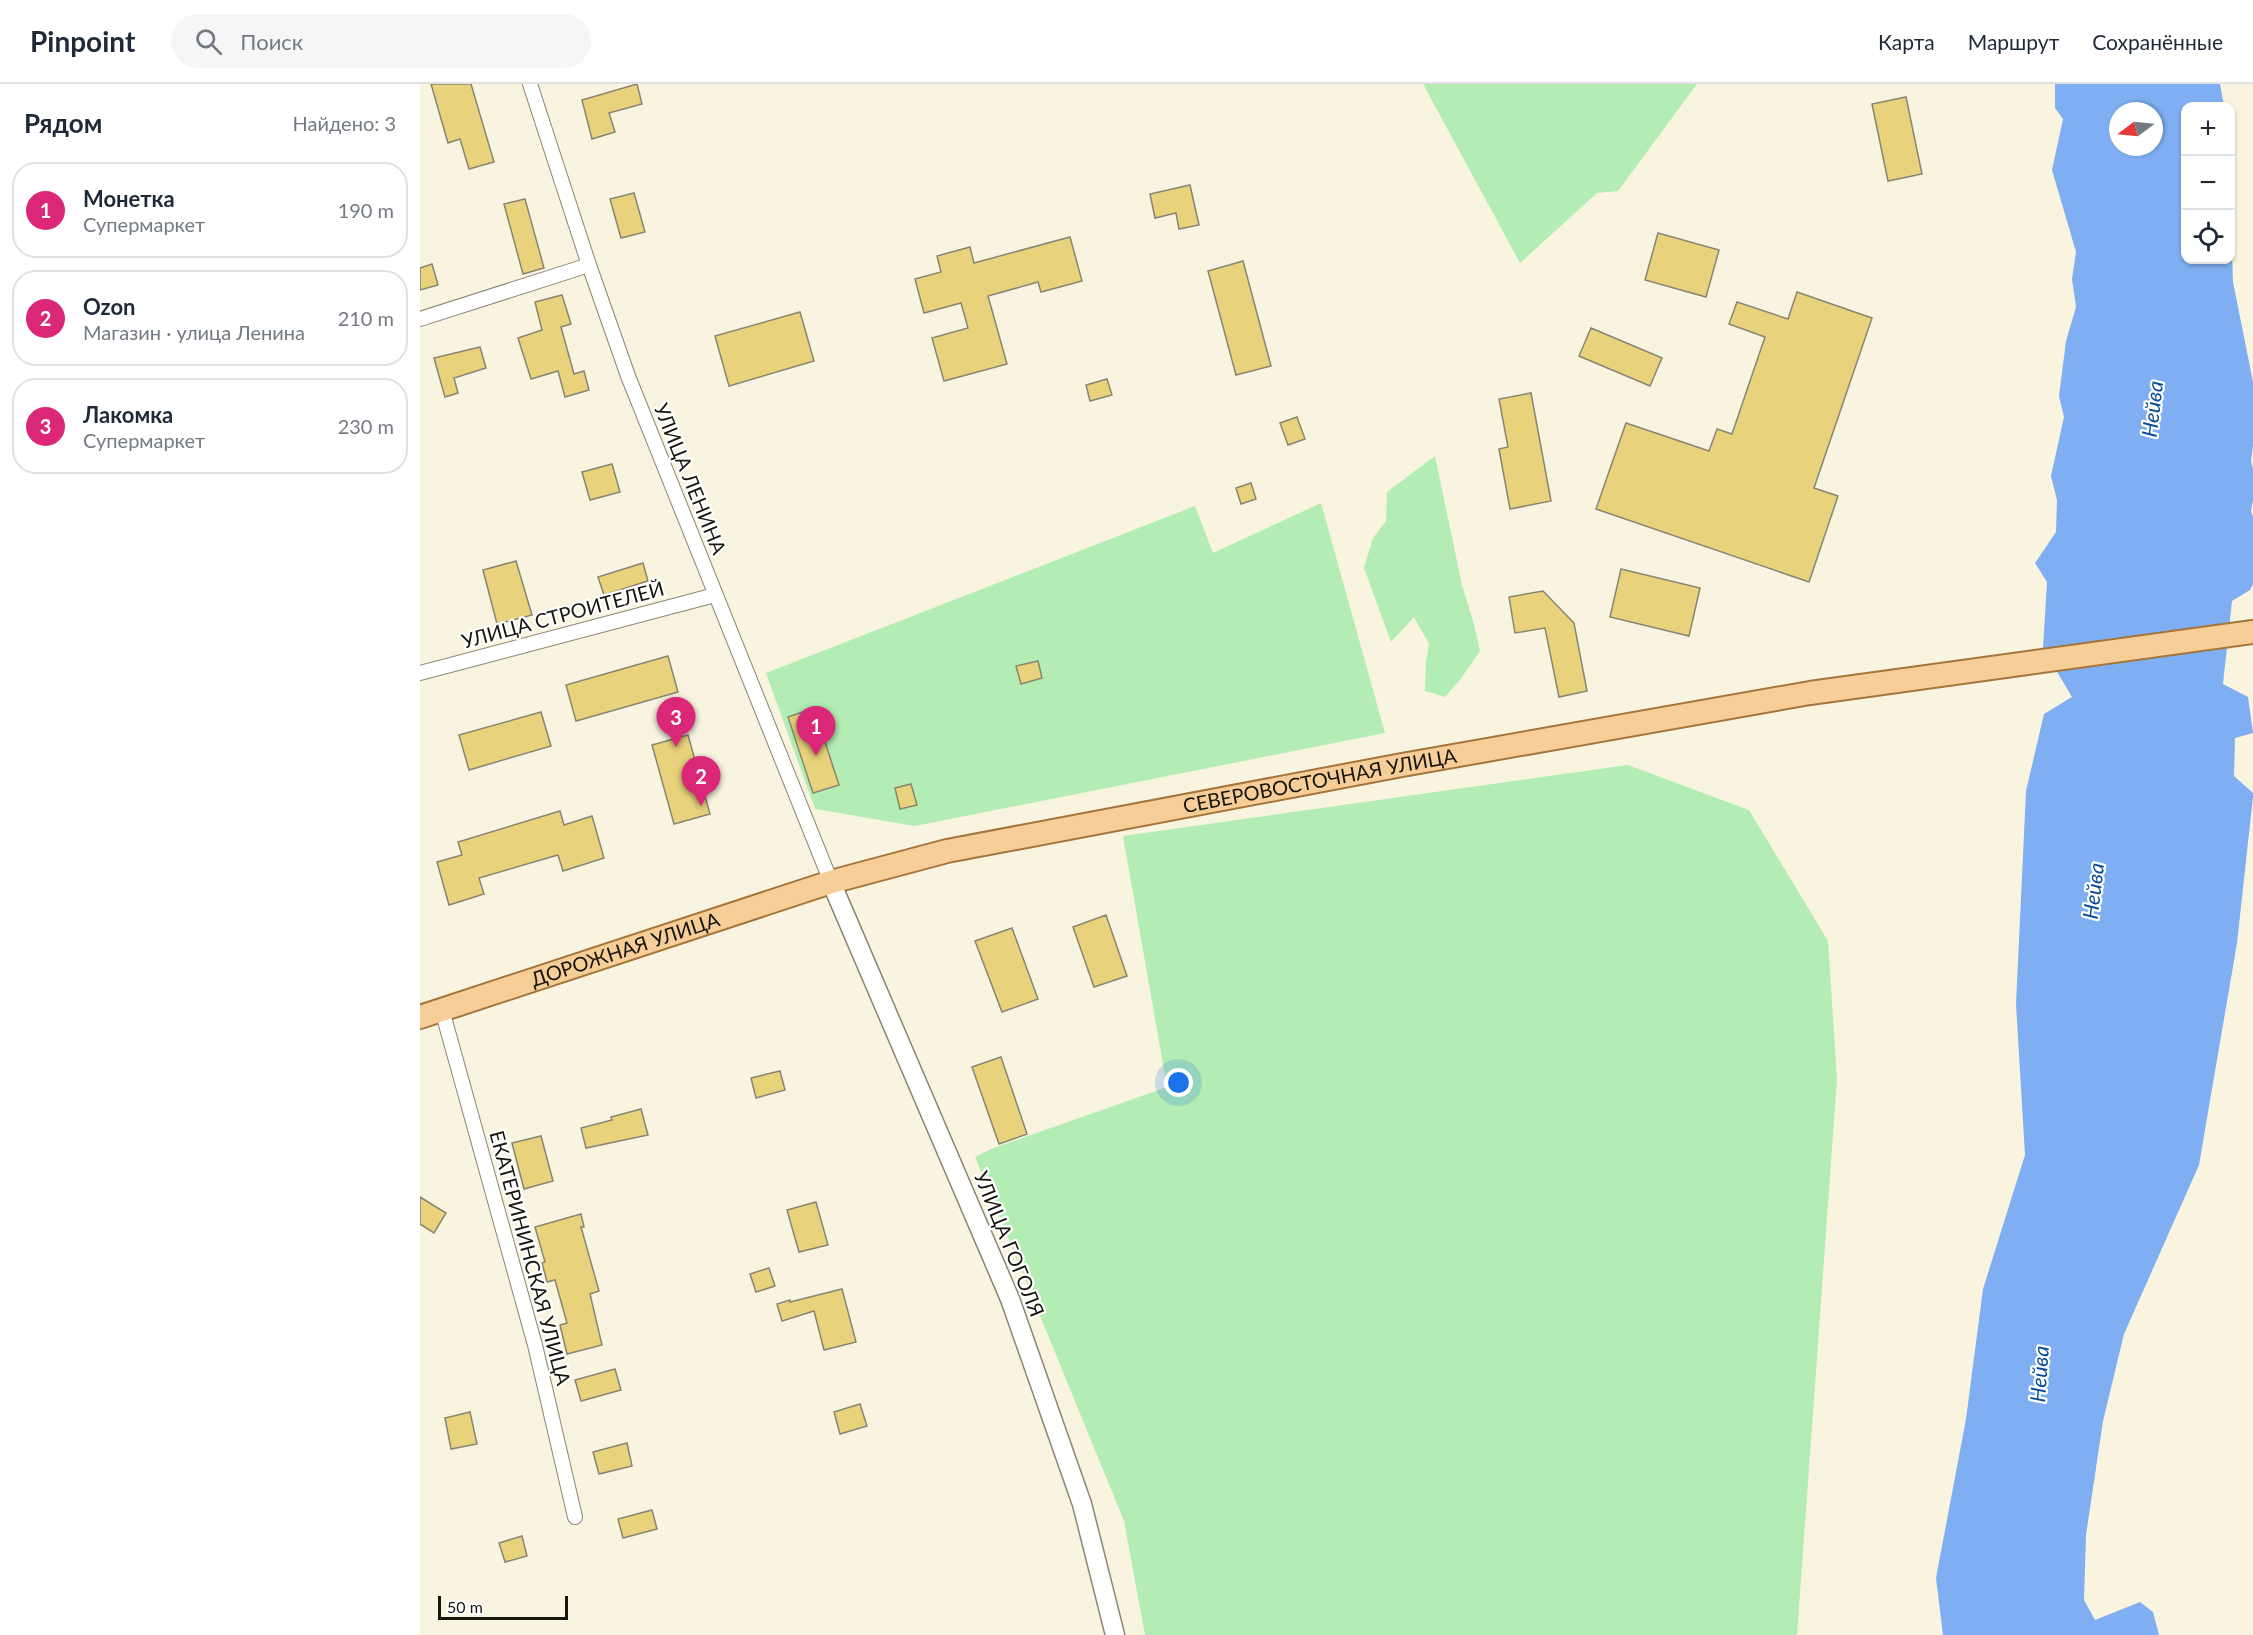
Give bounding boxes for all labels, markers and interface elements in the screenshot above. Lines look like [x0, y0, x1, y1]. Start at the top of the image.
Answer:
search box [171, 14, 591, 68]
text: Pinpoint [30, 24, 135, 58]
icon: search [192, 25, 225, 58]
text: Поиск [240, 28, 303, 55]
text: Карта [1878, 29, 1935, 54]
text: Маршрут [1968, 29, 2059, 54]
text: Сохранённые [2092, 29, 2223, 54]
north arrow [2109, 102, 2163, 156]
map controls [2181, 102, 2235, 264]
button: + [2181, 102, 2235, 156]
text: Рядом [24, 107, 102, 139]
text: Найдено: 3 [293, 111, 396, 135]
button: − [2181, 156, 2235, 210]
text: Монетка [83, 185, 175, 212]
text: 1 [40, 198, 51, 222]
text: 190 m [338, 198, 394, 222]
button: locate [2181, 210, 2235, 264]
text: Супермаркет [83, 212, 205, 236]
text: Ozon [83, 293, 136, 320]
text: 2 [40, 306, 51, 330]
text: 210 m [338, 306, 394, 330]
text: Магазин · улица Ленина [83, 320, 305, 344]
water label: Нейва [2136, 379, 2167, 438]
street label: УЛИЦА ЛЕНИНА [650, 400, 732, 558]
text: Лакомка [83, 401, 173, 428]
text: 3 [40, 414, 51, 438]
text: 230 m [338, 414, 394, 438]
text: Супермаркет [83, 428, 205, 452]
street label: УЛИЦА СТРОИТЕЛЕЙ [459, 575, 667, 653]
pin: 3 [656, 698, 696, 747]
pin: 1 [796, 706, 836, 756]
street label: СЕВЕРОВОСТОЧНАЯ УЛИЦА [1181, 743, 1459, 817]
pin: 2 [682, 756, 720, 806]
water label: Нейва [2077, 861, 2108, 920]
street label: ДОРОЖНАЯ УЛИЦА [528, 906, 723, 991]
your location [1164, 1068, 1193, 1097]
street label: ЕКАТЕРИНИНСКАЯ УЛИЦА [485, 1128, 577, 1388]
street label: УЛИЦА ГОГОЛЯ [970, 1167, 1050, 1320]
water label: Нейва [2024, 1345, 2053, 1403]
scale bar [438, 1593, 568, 1620]
text: 50 m [447, 1597, 483, 1616]

